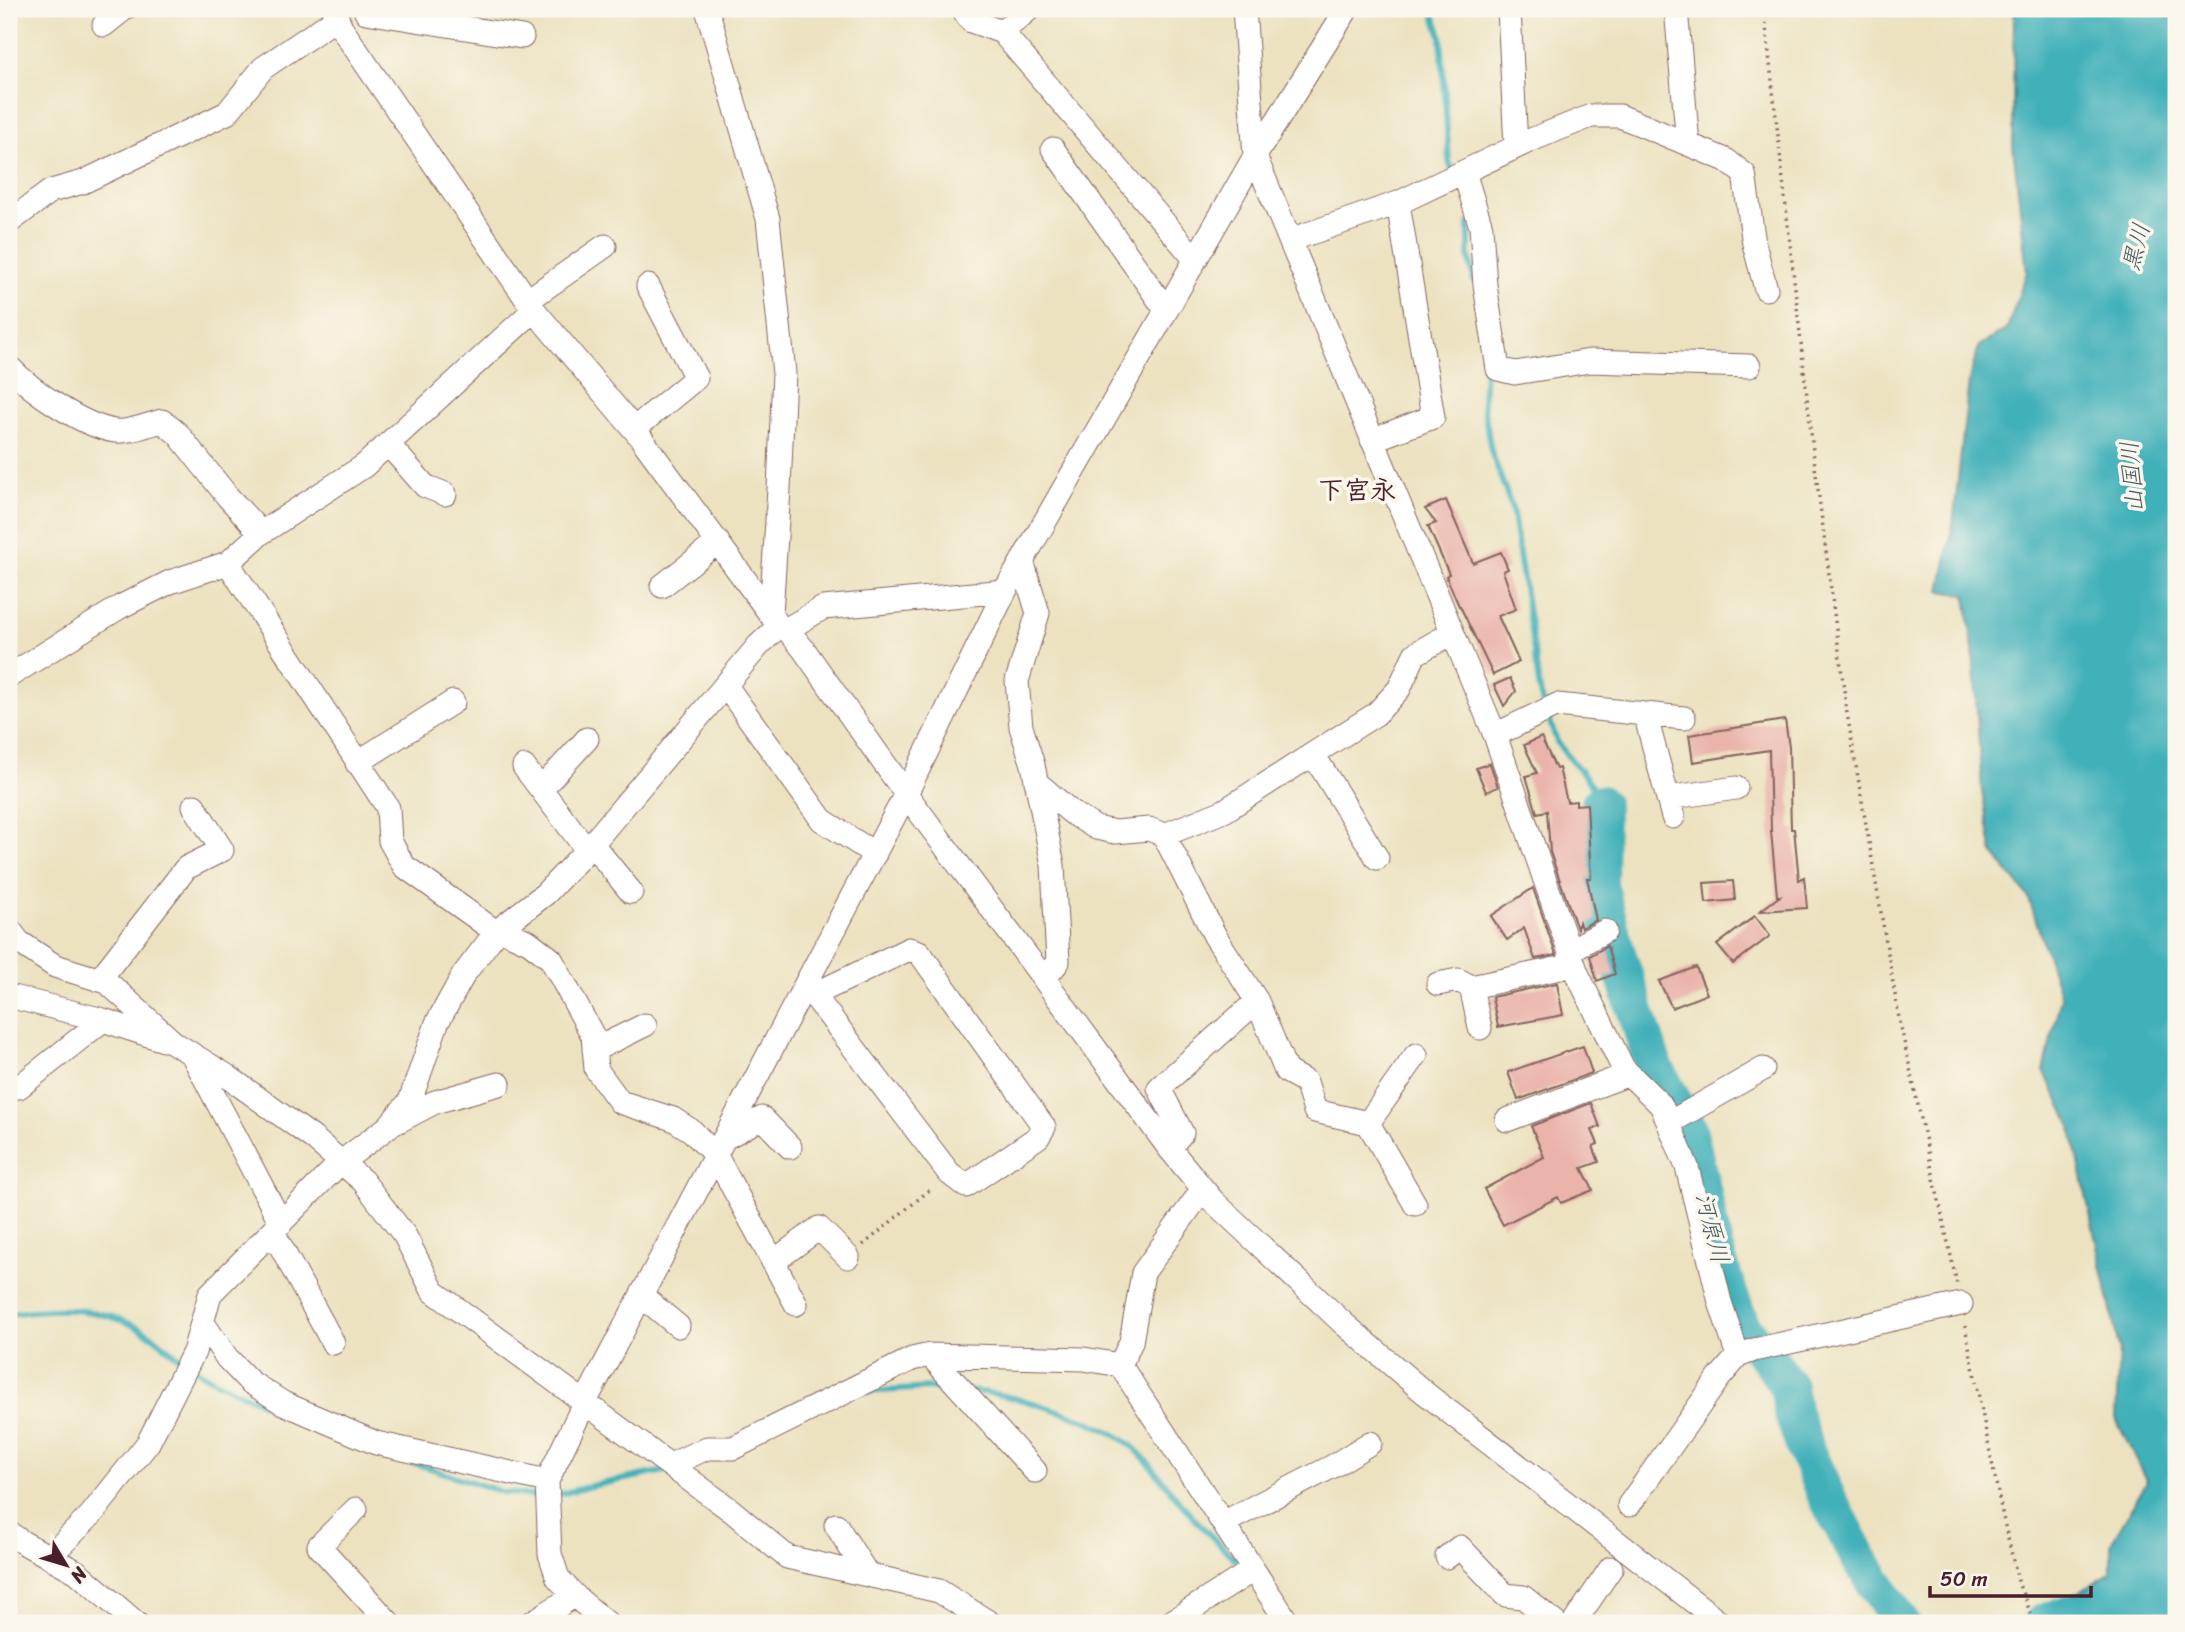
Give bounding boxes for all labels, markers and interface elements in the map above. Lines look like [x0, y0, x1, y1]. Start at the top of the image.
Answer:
water label: 黒川 [2110, 218, 2162, 276]
water label: 山国川 [2108, 439, 2156, 515]
district label: 下宮永 [1318, 467, 1396, 513]
water label: 河原川 [1683, 1188, 1741, 1268]
north arrow [32, 1530, 102, 1600]
scale bar [1930, 1555, 2090, 1599]
text: N [61, 1559, 97, 1591]
text: 50 m [1940, 1560, 1988, 1598]

